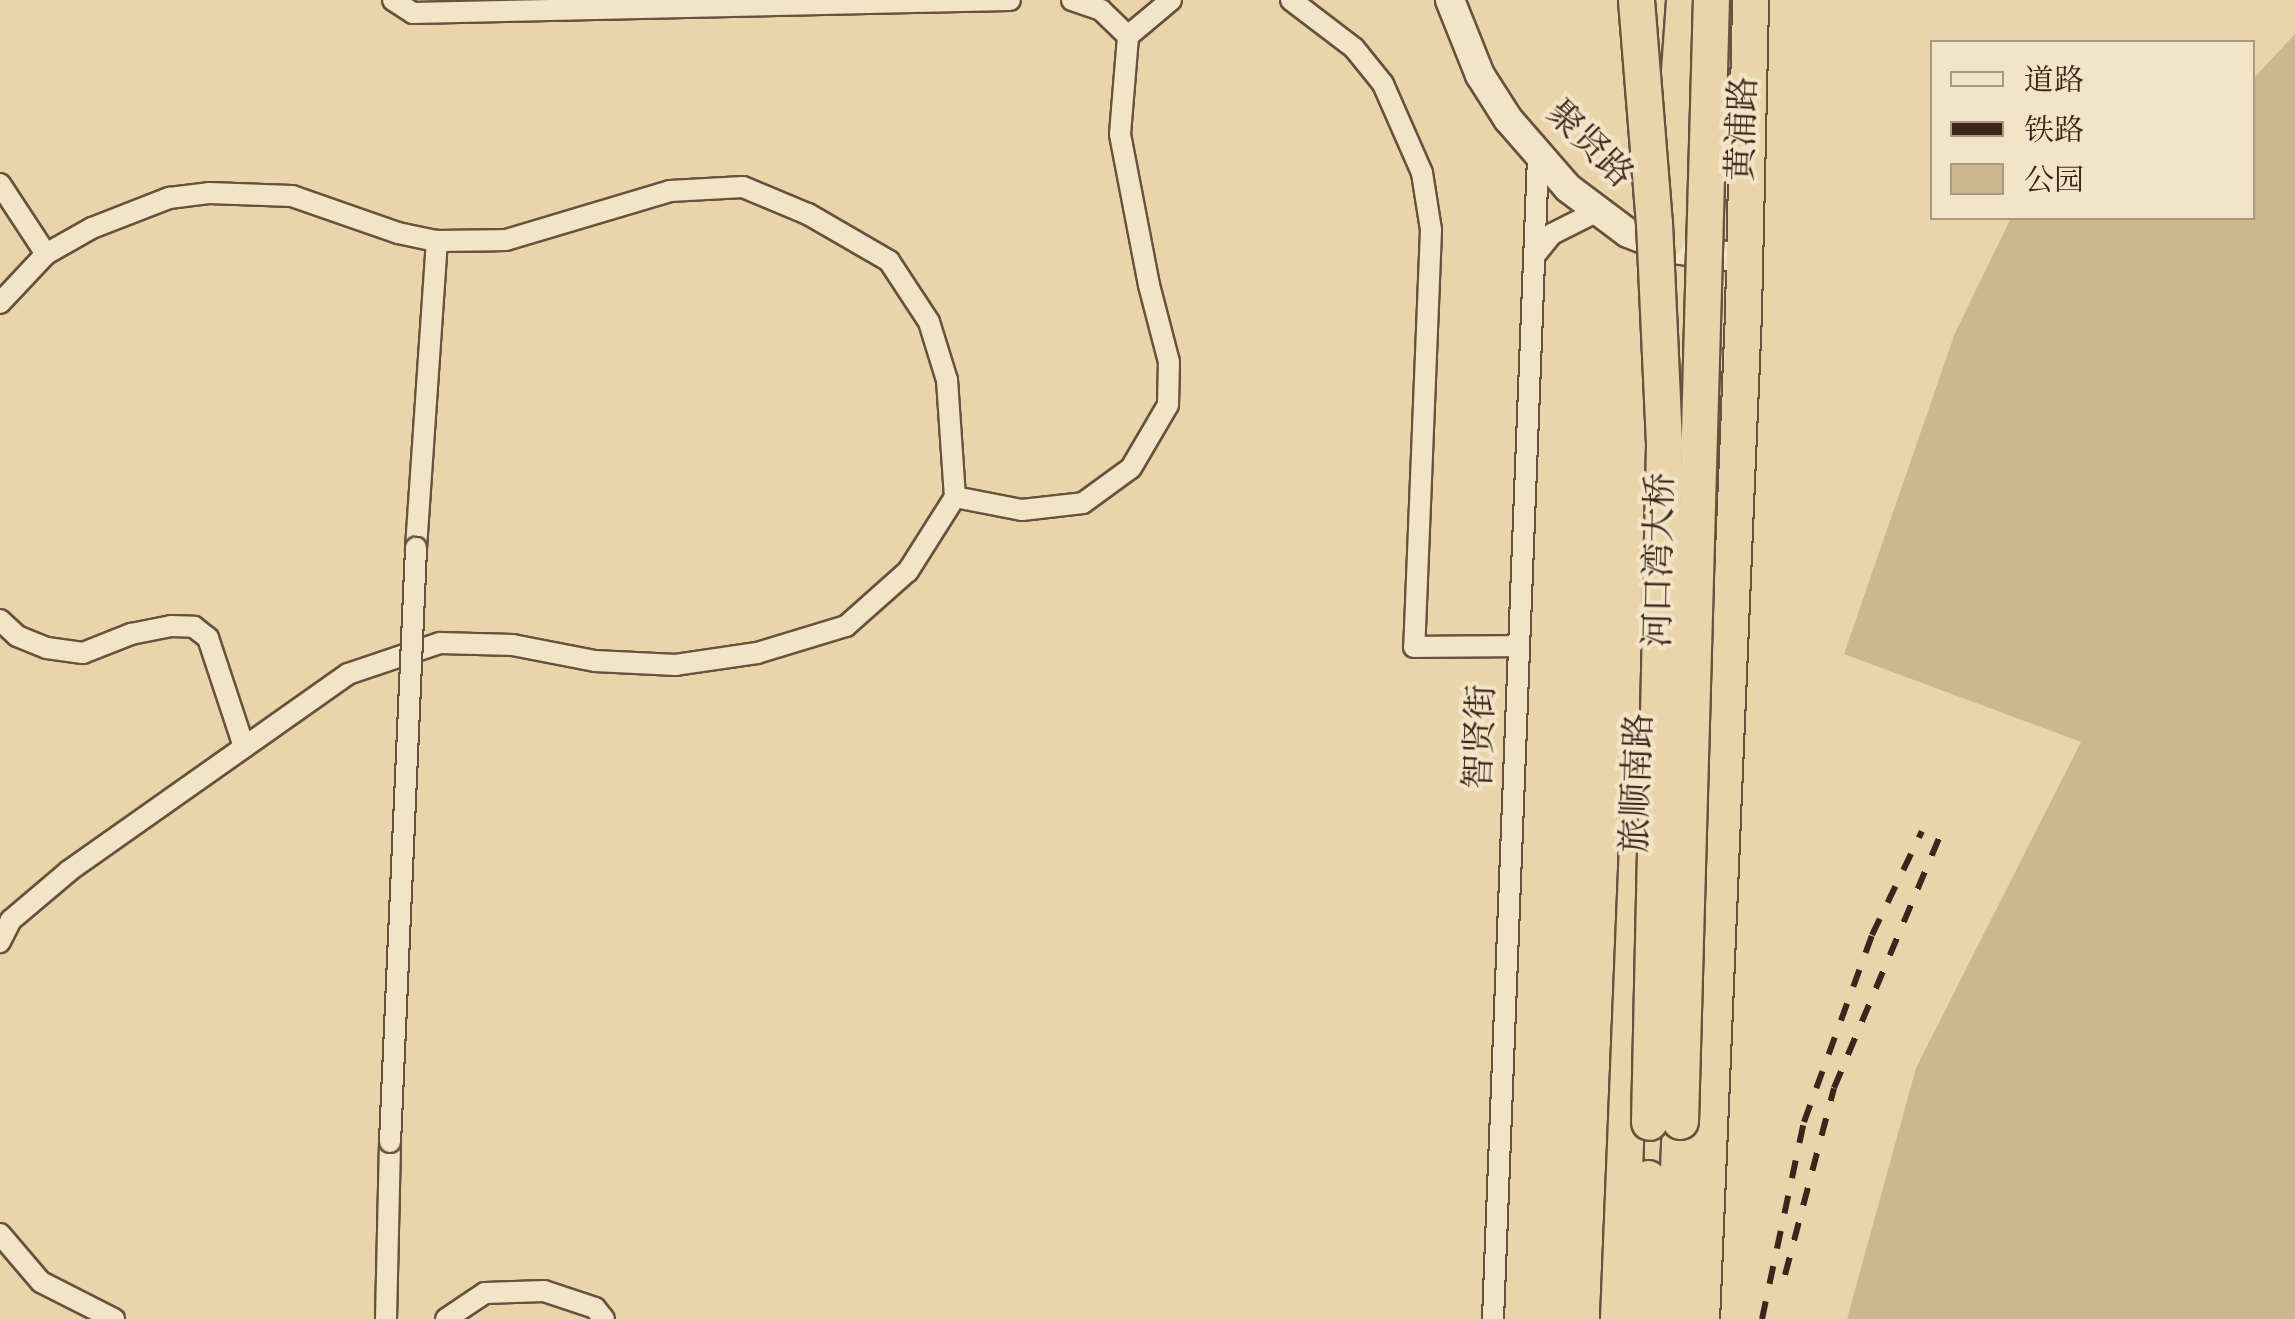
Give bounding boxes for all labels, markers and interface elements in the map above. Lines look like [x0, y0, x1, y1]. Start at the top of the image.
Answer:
legend [1930, 40, 2255, 220]
text: 道路 [2024, 61, 2084, 104]
street label: 黄浦路 [1722, 76, 1768, 182]
street label: 聚贤路 [1536, 94, 1640, 198]
text: 铁路 [2024, 111, 2084, 154]
text: 公园 [2024, 161, 2084, 204]
street label: 河口湾大桥 [1639, 472, 1685, 648]
street label: 智贤街 [1460, 684, 1506, 790]
street label: 旅顺南路 [1617, 712, 1663, 854]

